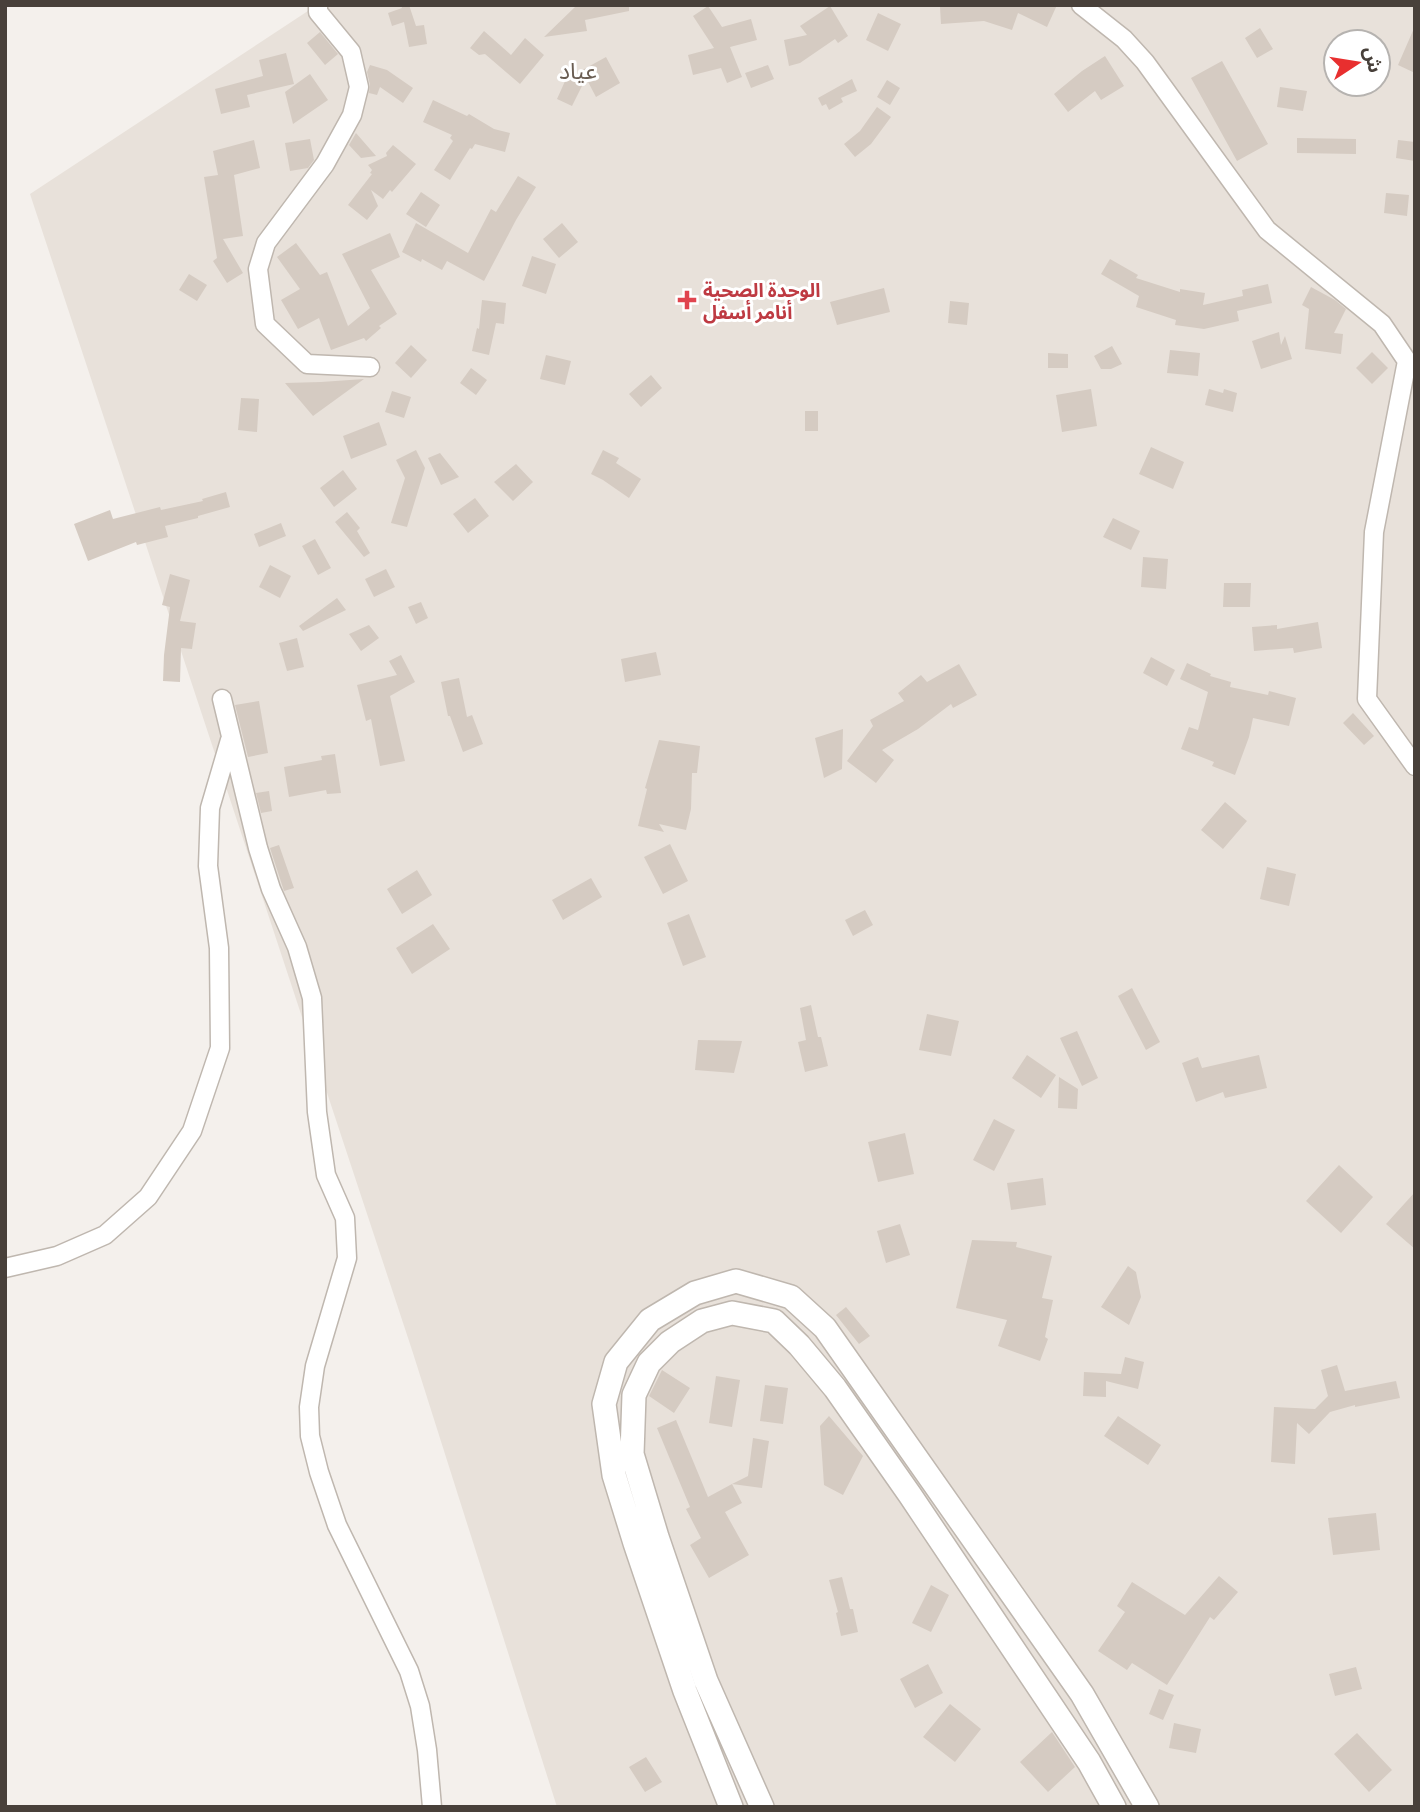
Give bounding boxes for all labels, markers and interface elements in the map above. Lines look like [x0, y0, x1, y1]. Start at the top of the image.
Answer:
north arrow [1322, 28, 1392, 98]
text: ش [1357, 44, 1391, 75]
district label: عياد [559, 53, 597, 88]
place label: الوحدة الصحية أنامر أسفل [703, 275, 820, 326]
marker: الوحدة الصحية أنامر أسفل [677, 290, 697, 310]

